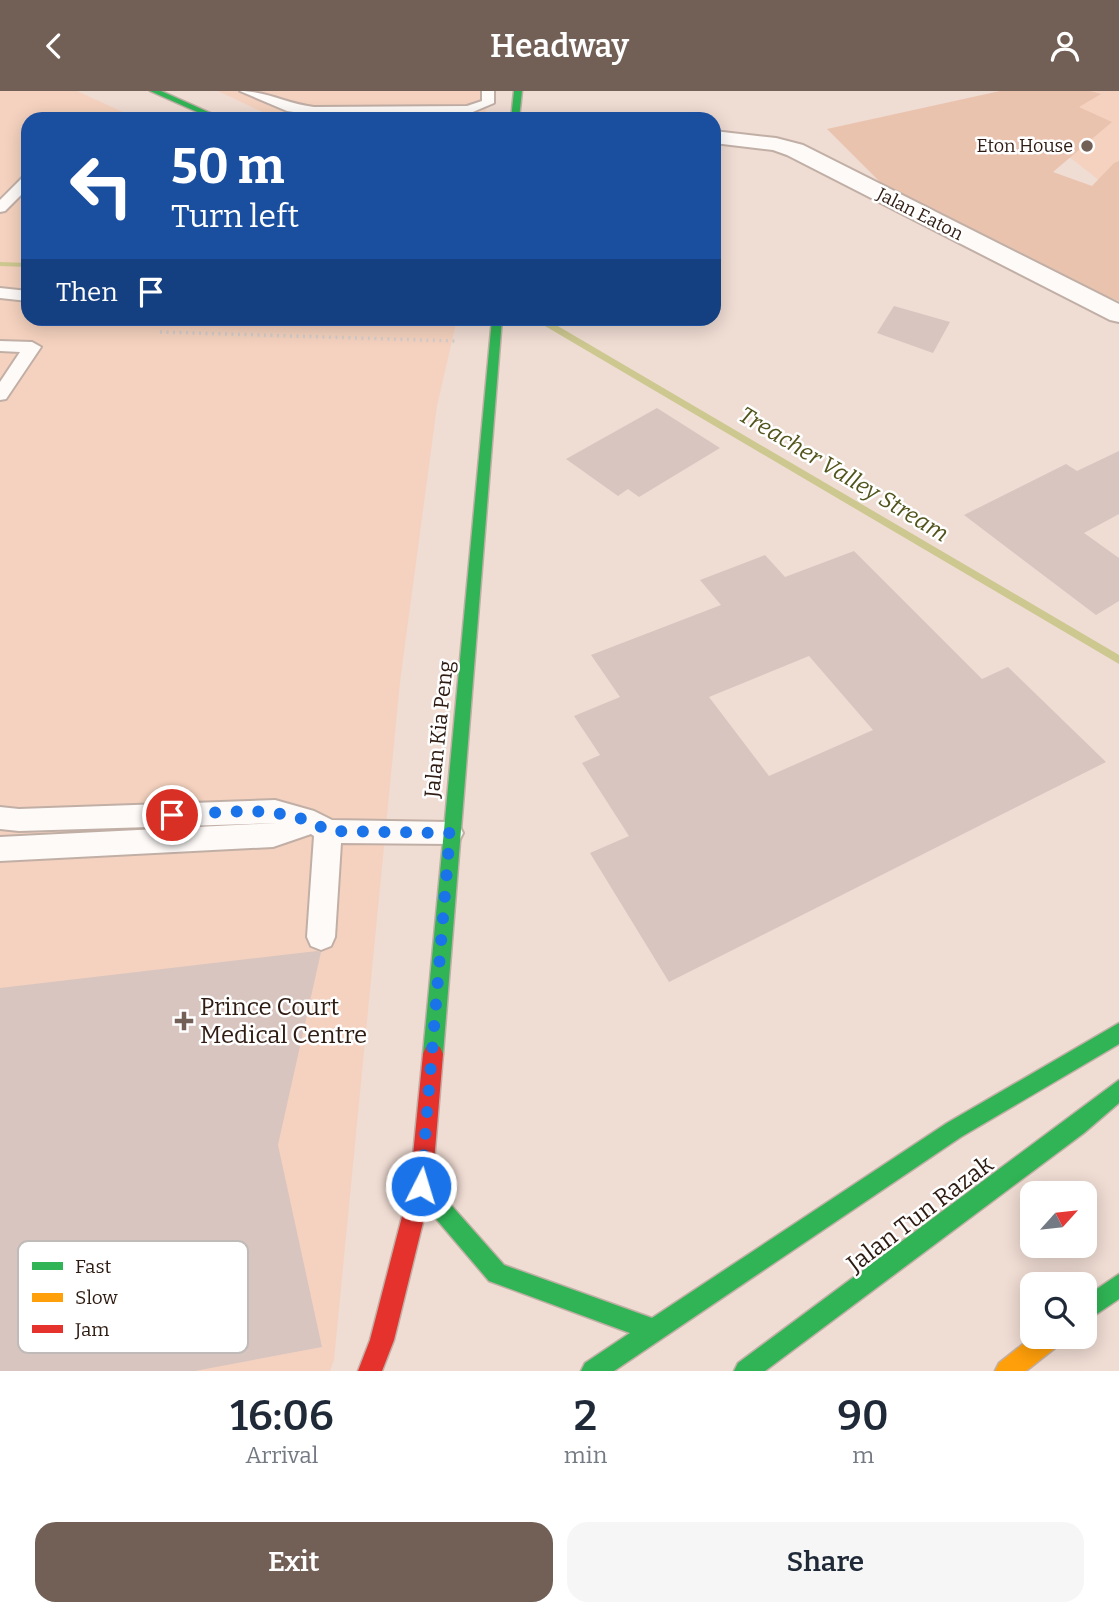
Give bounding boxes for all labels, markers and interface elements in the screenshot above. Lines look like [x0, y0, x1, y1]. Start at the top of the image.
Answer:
icon: back [35, 27, 73, 65]
text: Headway [490, 27, 629, 65]
icon: person [1046, 27, 1084, 65]
place label: Eton House [976, 135, 1073, 157]
text: 50 m [171, 137, 284, 196]
marker: Eton House [1079, 138, 1095, 154]
icon: left [56, 140, 147, 231]
street label: Jalan Eaton [872, 182, 967, 245]
text: Turn left [171, 197, 299, 235]
icon: arrive [132, 273, 170, 311]
text: Then [56, 277, 118, 308]
water label: Treacher Valley Stream [734, 400, 954, 548]
street label: Jalan Kia Peng [419, 659, 459, 800]
pin [142, 785, 202, 845]
icon: arrive [153, 796, 191, 834]
place label: Prince Court Medical Centre [200, 993, 367, 1049]
marker: Prince Court Medical Centre [174, 1011, 194, 1031]
position arrow [384, 1149, 458, 1223]
street label: Jalan Tun Razak [841, 1150, 999, 1279]
north arrow [1020, 1181, 1097, 1258]
map controls [1020, 1181, 1097, 1349]
legend [18, 1241, 248, 1353]
text: Fast [75, 1255, 112, 1278]
button: search [1020, 1272, 1097, 1349]
text: Slow [75, 1286, 118, 1309]
text: Jam [74, 1318, 109, 1341]
text: 16:06 [230, 1391, 334, 1441]
text: 2 [574, 1391, 597, 1441]
text: 90 [837, 1391, 889, 1441]
text: Arrival [245, 1441, 318, 1469]
text: min [564, 1441, 607, 1469]
text: m [852, 1441, 874, 1469]
button: Exit [35, 1522, 553, 1602]
button: Share [567, 1522, 1084, 1602]

